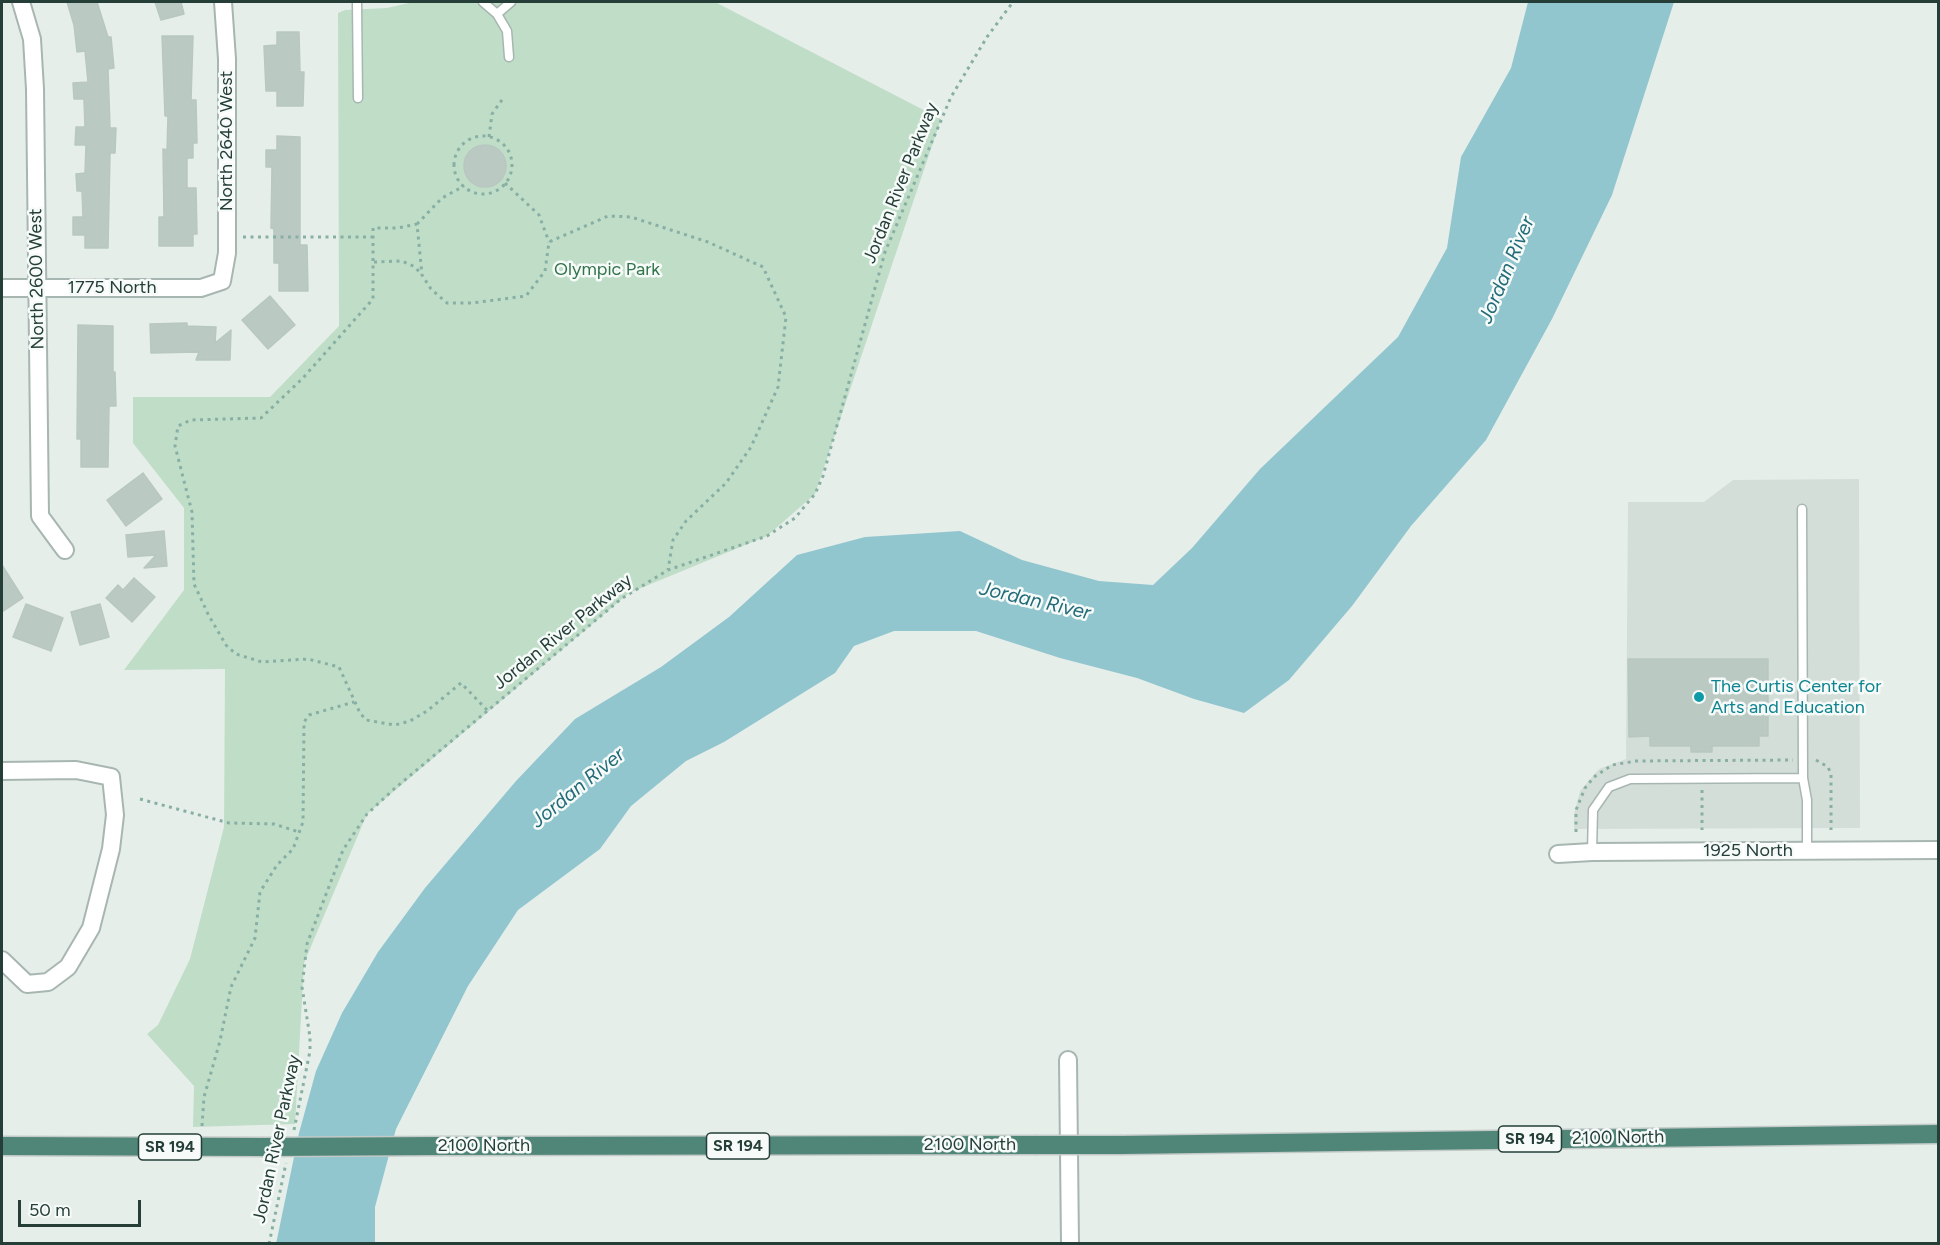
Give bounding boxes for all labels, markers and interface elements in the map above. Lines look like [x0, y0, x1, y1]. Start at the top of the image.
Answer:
street label: North 2640 West [216, 71, 238, 211]
street label: Jordan River Parkway [859, 99, 943, 267]
street label: North 2600 West [25, 208, 49, 350]
water label: Jordan River [1474, 213, 1540, 327]
park label: Olympic Park [554, 259, 660, 281]
street label: 1775 North [68, 277, 156, 299]
street label: Jordan River Parkway [490, 570, 636, 694]
water label: Jordan River [977, 577, 1093, 625]
place label: The Curtis Center for Arts and Education [1711, 676, 1881, 718]
marker: The Curtis Center for Arts and Education [1692, 690, 1706, 704]
water label: Jordan River [526, 743, 630, 833]
street label: 1925 North [1703, 840, 1793, 862]
street label: Jordan River Parkway [249, 1053, 305, 1225]
road number: SR 194 [1498, 1126, 1562, 1152]
street label: 2100 North [1572, 1126, 1664, 1150]
road number: SR 194 [706, 1133, 770, 1159]
road number: SR 194 [138, 1134, 201, 1160]
street label: 2100 North [924, 1134, 1016, 1156]
street label: 2100 North [438, 1135, 530, 1157]
scale bar [21, 1188, 144, 1226]
text: 50 m [29, 1199, 71, 1221]

